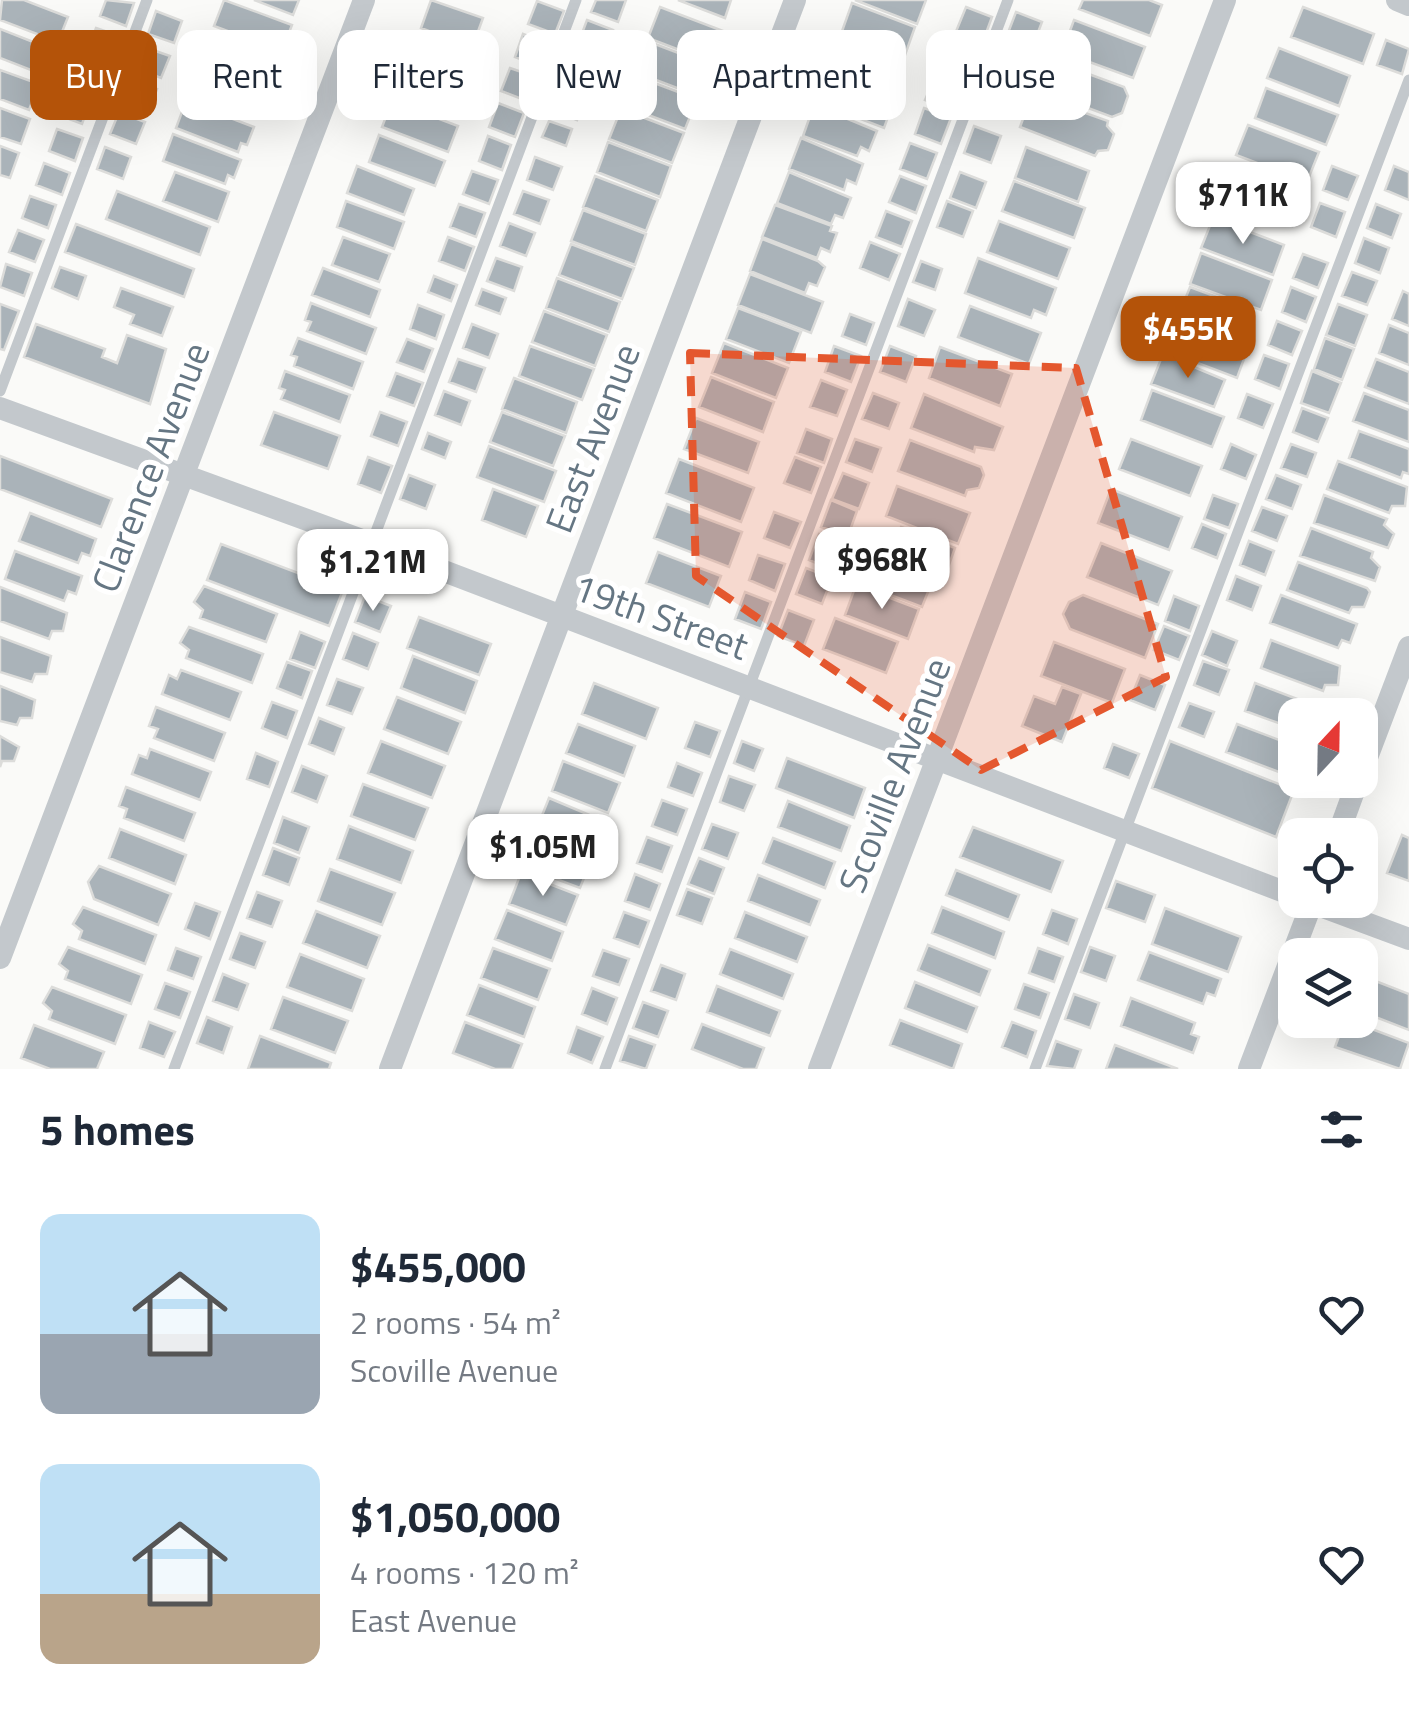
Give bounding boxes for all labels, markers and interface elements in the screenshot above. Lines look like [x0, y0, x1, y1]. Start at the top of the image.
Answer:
chip: Buy [30, 30, 157, 120]
chip: Rent [177, 30, 317, 120]
chip: Filters [337, 30, 499, 120]
chip: New [519, 30, 657, 120]
chip: Apartment [677, 30, 906, 120]
chip: House [926, 30, 1091, 120]
pin: $711K [1173, 162, 1313, 247]
text: $711K [1198, 170, 1288, 218]
pin: $455K [1118, 296, 1258, 381]
text: $455K [1143, 304, 1233, 352]
street label: Clarence Avenue [76, 334, 224, 600]
street label: East Avenue [529, 335, 655, 541]
pin: $968K [812, 527, 952, 612]
pin: $1.21M [292, 529, 454, 614]
text: $968K [837, 535, 927, 583]
text: $1.21M [319, 537, 427, 585]
street label: 19th Street [565, 558, 757, 674]
street label: Scoville Avenue [823, 649, 965, 901]
north arrow [1278, 698, 1378, 798]
map controls [1278, 698, 1378, 1038]
pin: $1.05M [462, 814, 624, 899]
button: locate [1278, 818, 1378, 918]
text: $1.05M [489, 822, 597, 870]
button: layers [1278, 938, 1378, 1038]
text: 5 homes [40, 1097, 195, 1161]
icon: filters [1314, 1102, 1369, 1157]
text: $455,000 [350, 1234, 526, 1298]
icon: home [120, 1254, 240, 1374]
icon: heart [1314, 1287, 1369, 1342]
text: 2 rooms · 54 m² [350, 1298, 561, 1346]
text: Scoville Avenue [350, 1346, 558, 1394]
text: $1,050,000 [350, 1484, 560, 1548]
icon: home [120, 1504, 240, 1624]
icon: heart [1314, 1537, 1369, 1592]
text: 4 rooms · 120 m² [350, 1548, 579, 1596]
text: East Avenue [350, 1596, 517, 1644]

